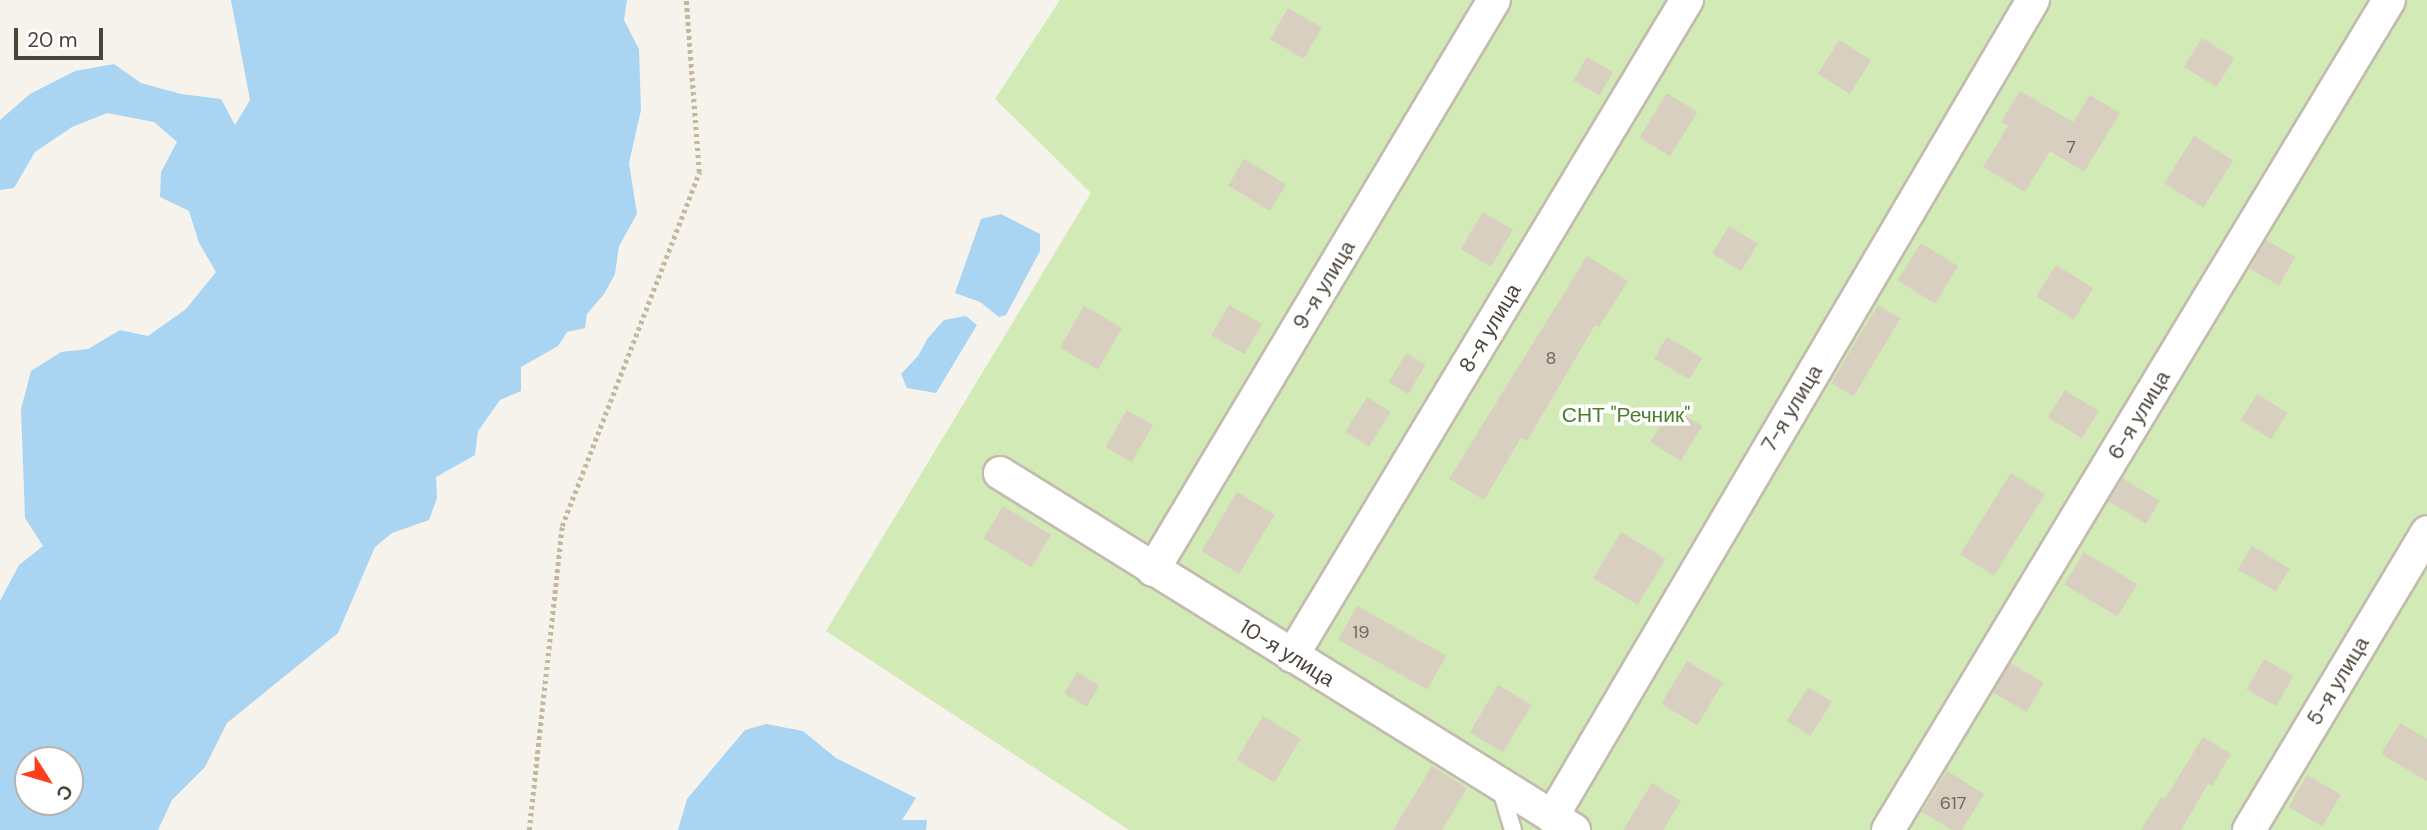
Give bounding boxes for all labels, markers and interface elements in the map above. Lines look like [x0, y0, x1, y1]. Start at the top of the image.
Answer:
scale bar [18, 14, 107, 58]
text: 20 m [27, 26, 78, 54]
house number: 7 [2066, 136, 2076, 158]
street label: 9-я улица [1288, 236, 1360, 334]
street label: 8-я улица [1454, 279, 1526, 377]
house number: 8 [1546, 347, 1556, 369]
street label: 7-я улица [1756, 360, 1828, 456]
street label: 6-я улица [2103, 366, 2175, 464]
park label: СНТ "Речник" [1562, 402, 1690, 428]
street label: 10-я улица [1235, 614, 1339, 692]
house number: 19 [1353, 621, 1369, 643]
street label: 5-я улица [2302, 632, 2374, 730]
north arrow [14, 746, 84, 816]
text: С [50, 780, 79, 806]
house number: 617 [1940, 792, 1966, 814]

